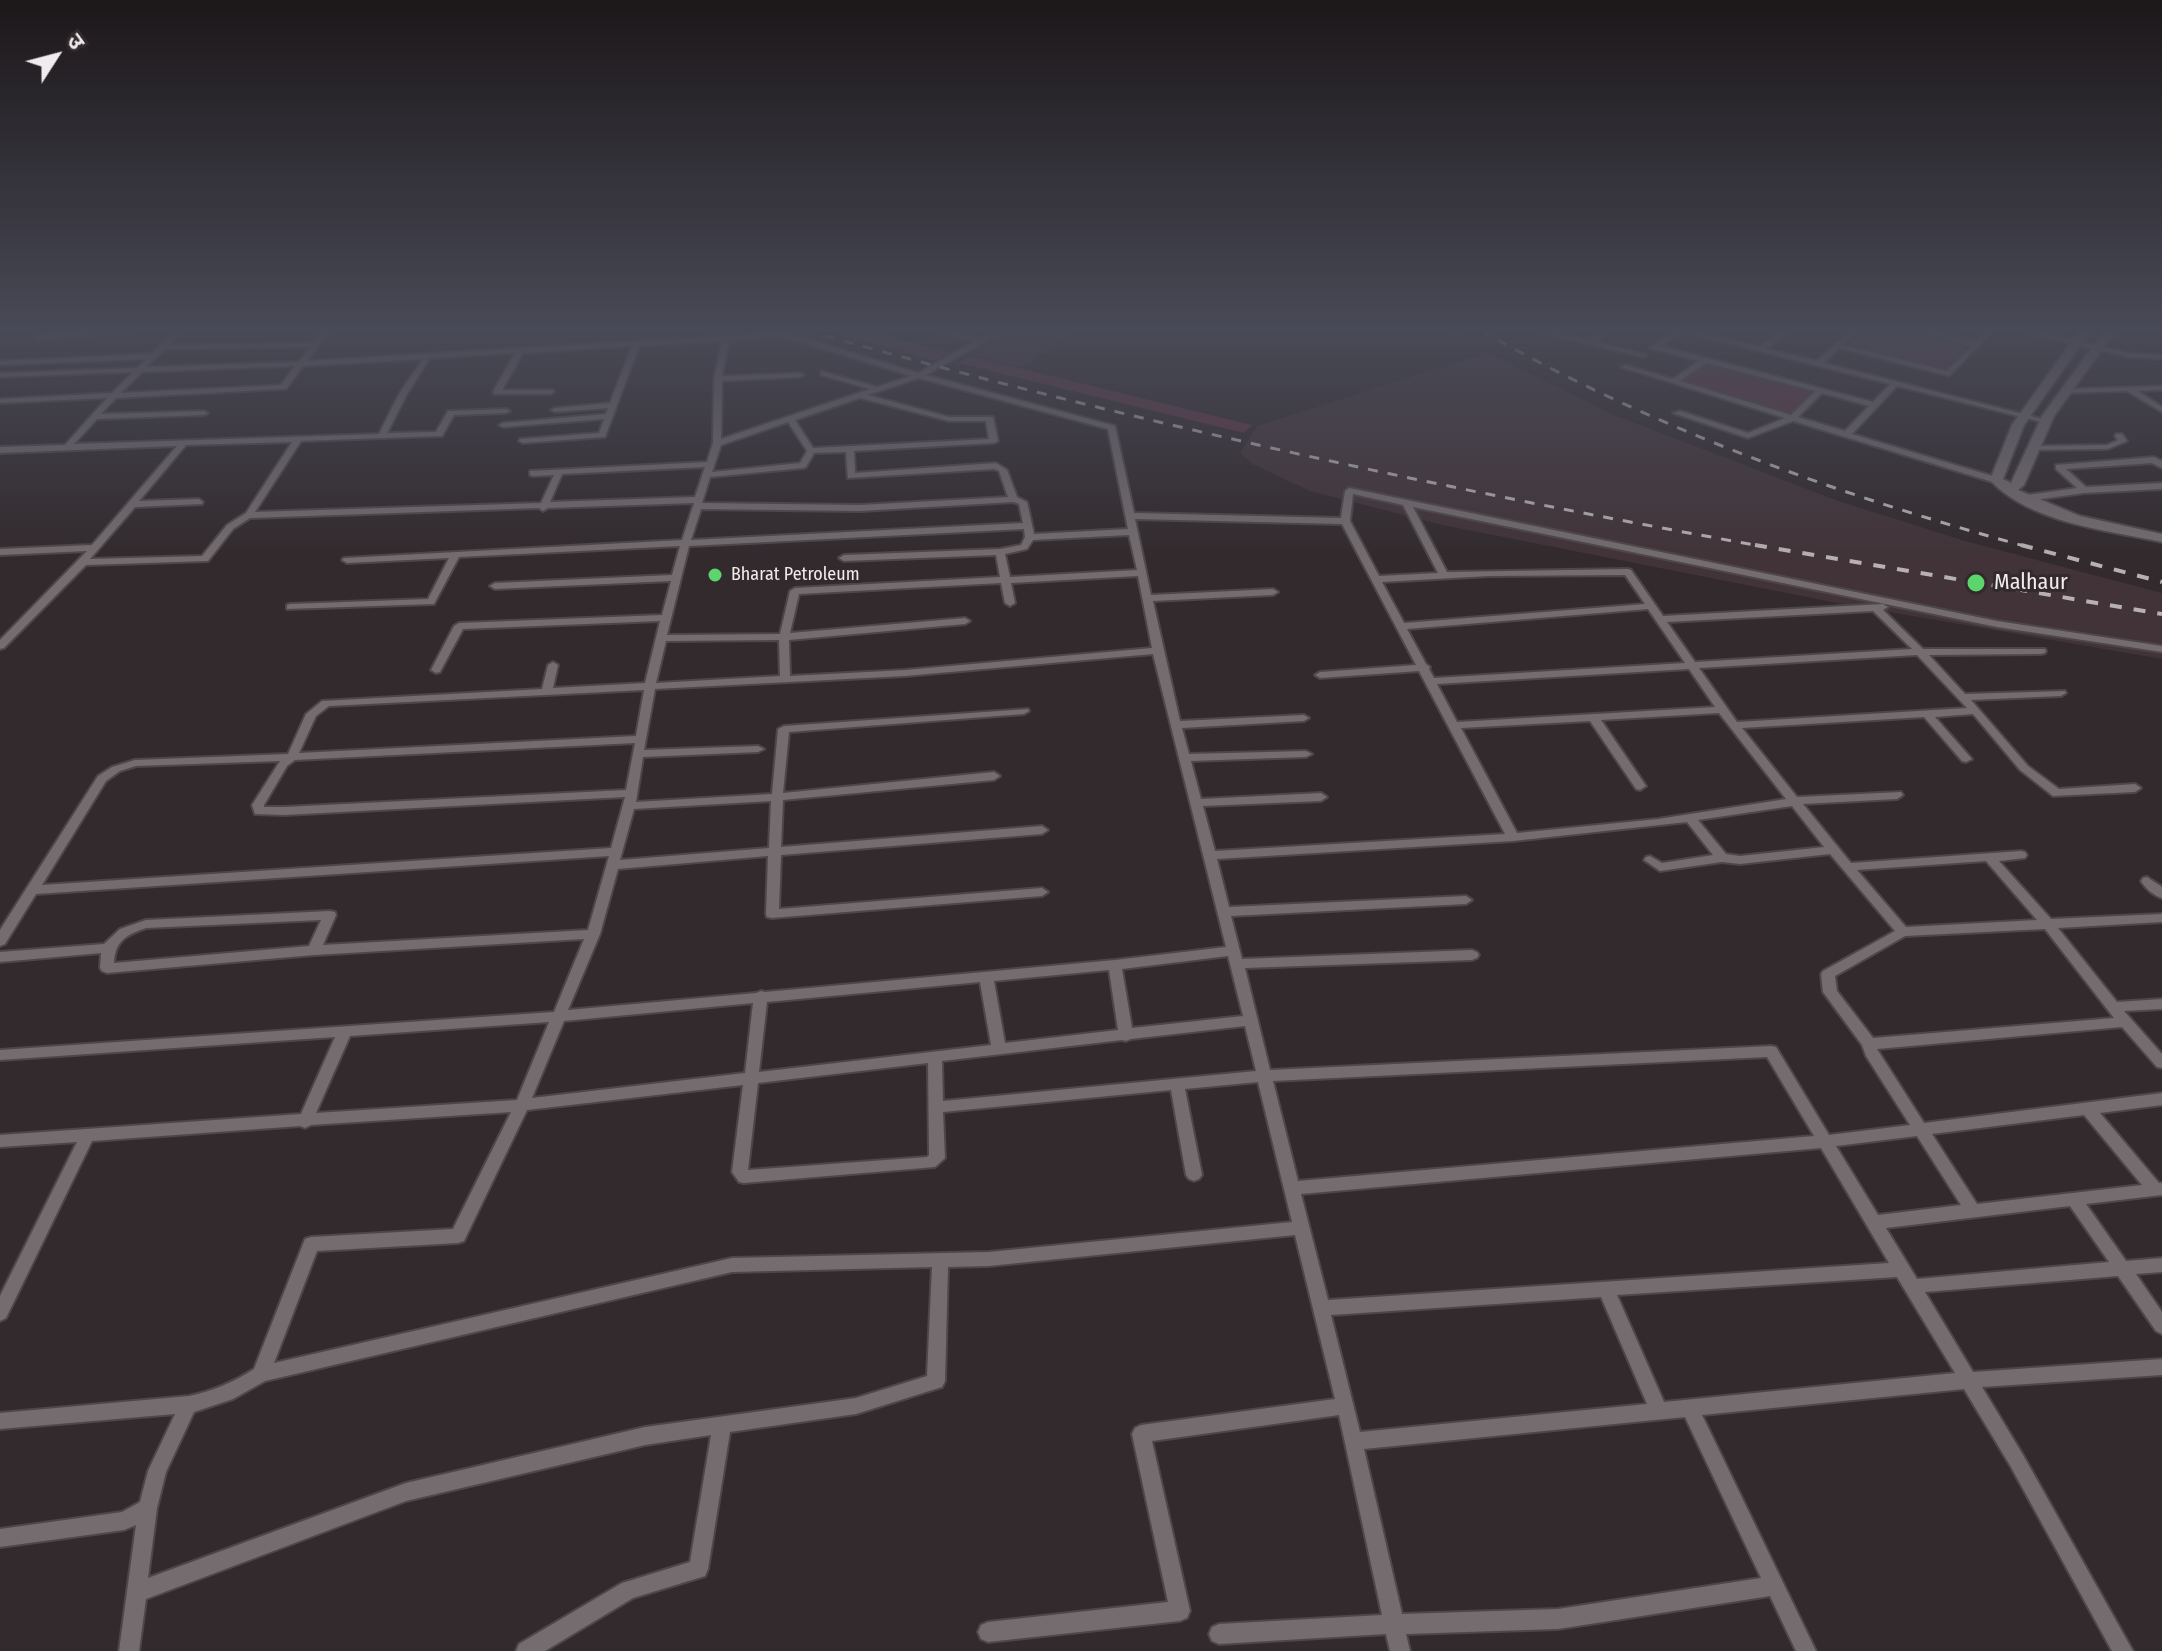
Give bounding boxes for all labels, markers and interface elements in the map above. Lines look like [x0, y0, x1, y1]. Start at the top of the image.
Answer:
north arrow [16, 16, 96, 96]
text: उ [61, 28, 91, 55]
place label: Bharat Petroleum [731, 564, 860, 586]
marker: Bharat Petroleum [706, 566, 724, 584]
place label: Malhaur [1994, 570, 2068, 596]
marker: Malhaur [1965, 572, 1987, 594]

